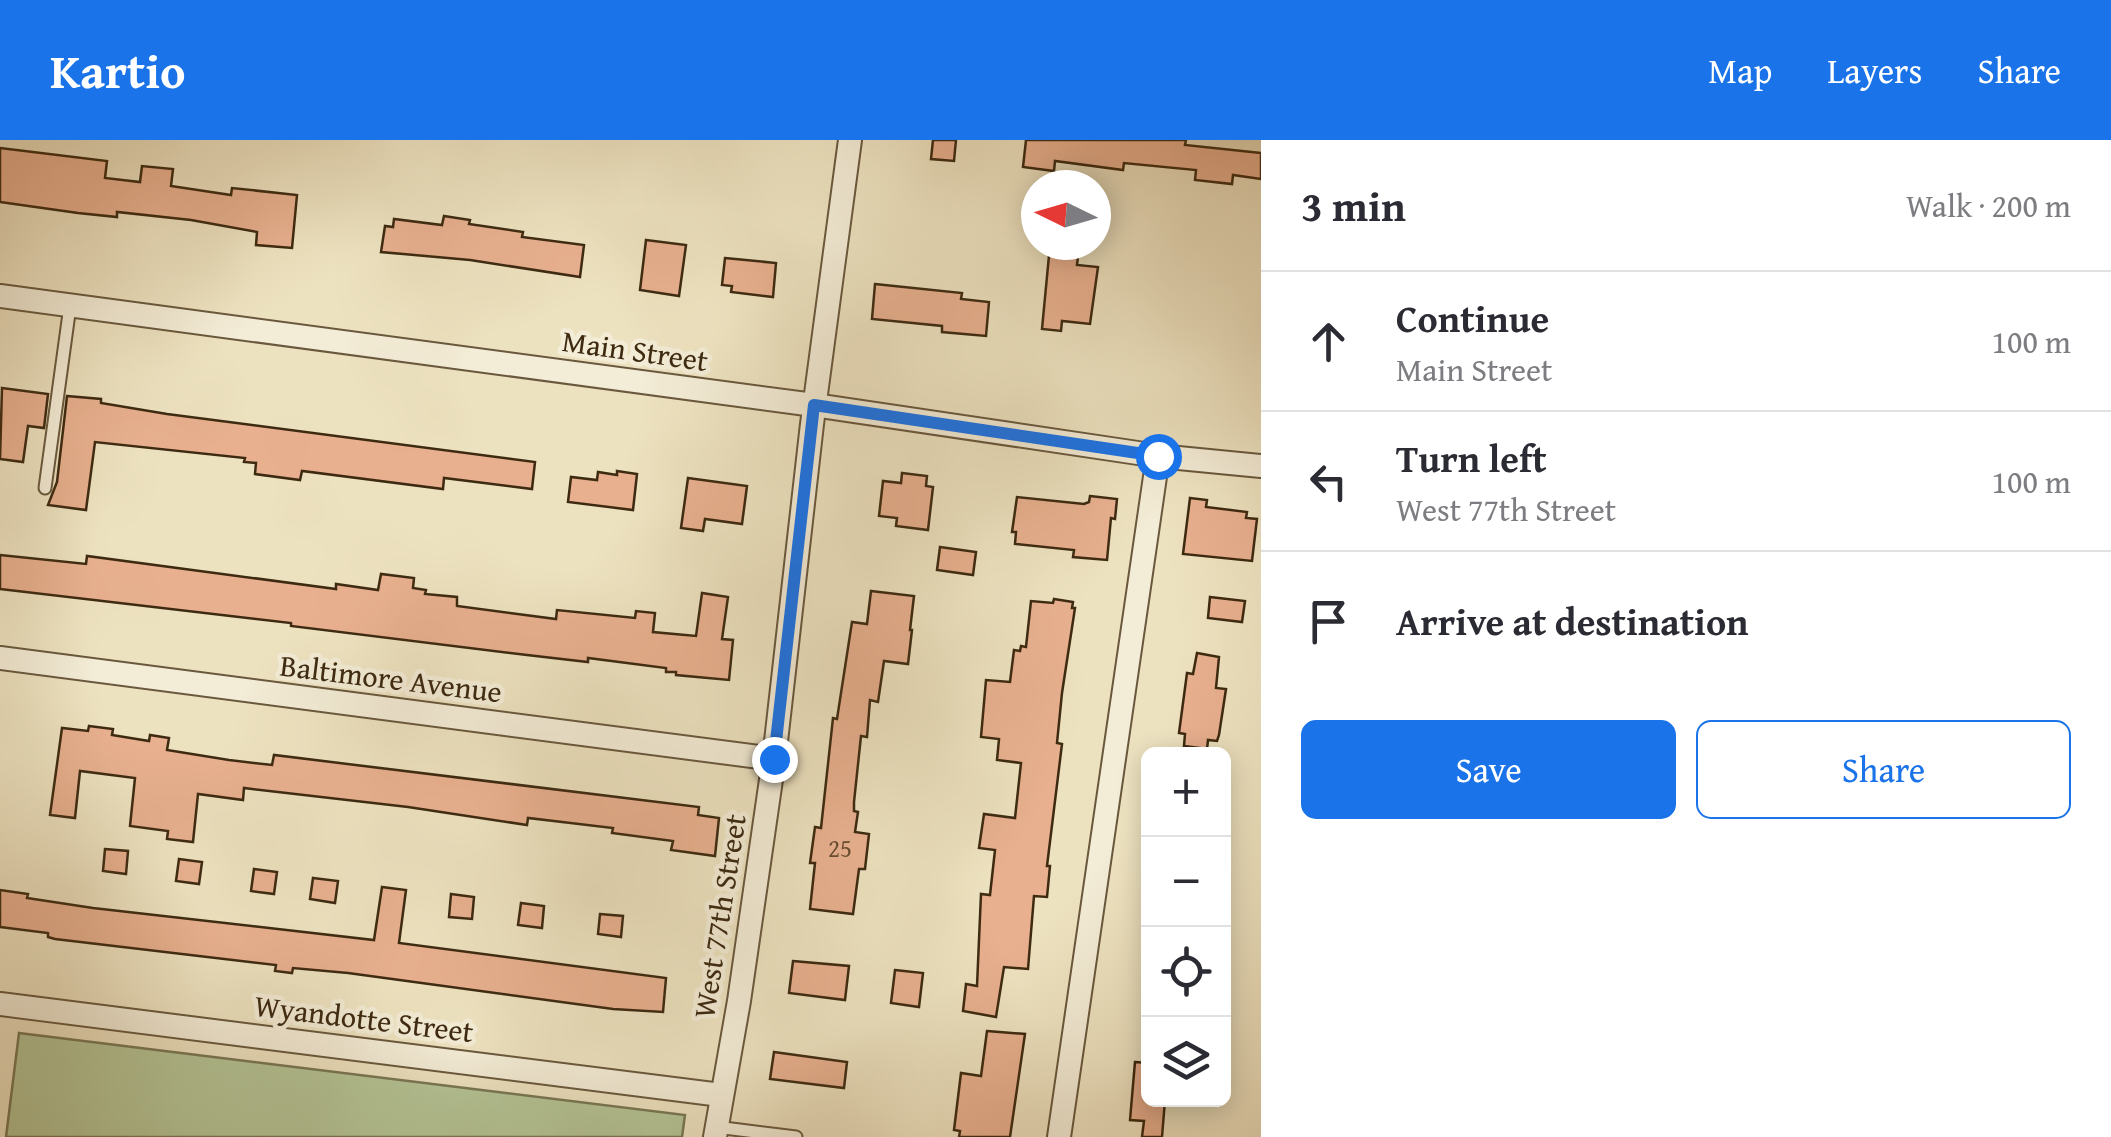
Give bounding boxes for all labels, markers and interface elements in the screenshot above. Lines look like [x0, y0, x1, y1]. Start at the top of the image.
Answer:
text: Kartio [50, 35, 186, 106]
text: Map [1708, 45, 1772, 96]
text: Layers [1827, 45, 1922, 96]
text: Share [1977, 45, 2061, 96]
north arrow [1021, 170, 1111, 260]
text: 3 min [1301, 175, 1406, 236]
text: Walk · 200 m [1906, 182, 2071, 229]
text: Continue [1396, 290, 1549, 346]
icon: ahead [1301, 314, 1356, 369]
street label: Main Street [560, 318, 711, 382]
text: 100 m [1992, 318, 2071, 365]
text: Main Street [1396, 346, 1552, 393]
text: Turn left [1396, 430, 1547, 486]
route start [1136, 434, 1182, 480]
icon: left [1301, 454, 1356, 509]
text: 100 m [1992, 458, 2071, 505]
text: West 77th Street [1396, 486, 1616, 533]
text: Arrive at destination [1396, 593, 1749, 649]
icon: arrive [1301, 594, 1356, 649]
street label: Baltimore Avenue [278, 643, 505, 713]
button: Save [1301, 720, 1676, 819]
button: Share [1696, 720, 2071, 819]
route end [752, 737, 798, 783]
map controls [1141, 747, 1231, 1107]
button: + [1141, 747, 1231, 837]
street label: West 77th Street [681, 810, 757, 1021]
house number: 25 [828, 830, 852, 866]
button: − [1141, 837, 1231, 927]
button: locate [1141, 927, 1231, 1017]
street label: Wyandotte Street [252, 983, 476, 1053]
button: layers [1141, 1017, 1231, 1107]

